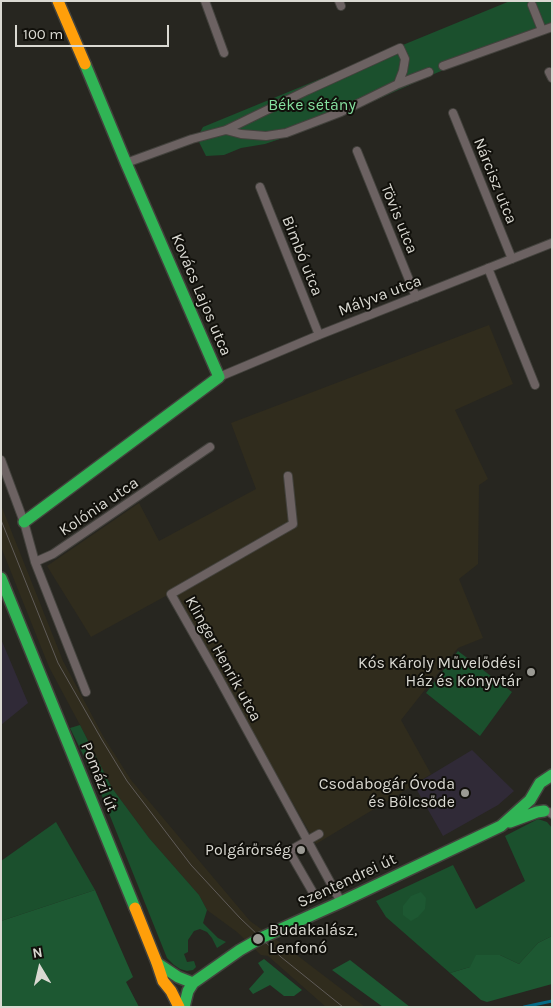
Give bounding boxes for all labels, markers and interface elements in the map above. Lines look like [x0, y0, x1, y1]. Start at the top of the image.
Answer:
scale bar [18, 15, 171, 47]
text: 100 m [23, 25, 63, 43]
park label: Béke sétány [268, 95, 356, 115]
street label: Nárcisz utca [469, 135, 521, 227]
street label: Tövis utca [376, 181, 422, 257]
street label: Bimbó utca [277, 213, 327, 299]
street label: Kovács Lajos utca [167, 231, 235, 359]
street label: Mályva utca [336, 271, 424, 321]
street label: Kolónia utca [56, 473, 142, 541]
street label: Klinger Henrik utca [181, 593, 265, 725]
place label: Kós Károly Művelődési Ház és Könyvtár [358, 653, 521, 691]
marker: Kós Károly Művelődési Ház és Könyvtár [525, 666, 537, 678]
street label: Pomázi út [76, 739, 122, 815]
place label: Csodabogár Óvoda és Bölcsőde [319, 774, 455, 812]
marker: Csodabogár Óvoda és Bölcsőde [459, 787, 471, 799]
place label: Polgárőrség [205, 840, 291, 860]
marker: Polgárőrség [295, 844, 307, 856]
street label: Szentendrei út [295, 850, 399, 912]
place label: Budakalász, Lenfonó [269, 920, 357, 958]
marker: Budakalász, Lenfonó [251, 932, 265, 946]
north arrow [15, 943, 65, 993]
text: N [31, 944, 44, 962]

